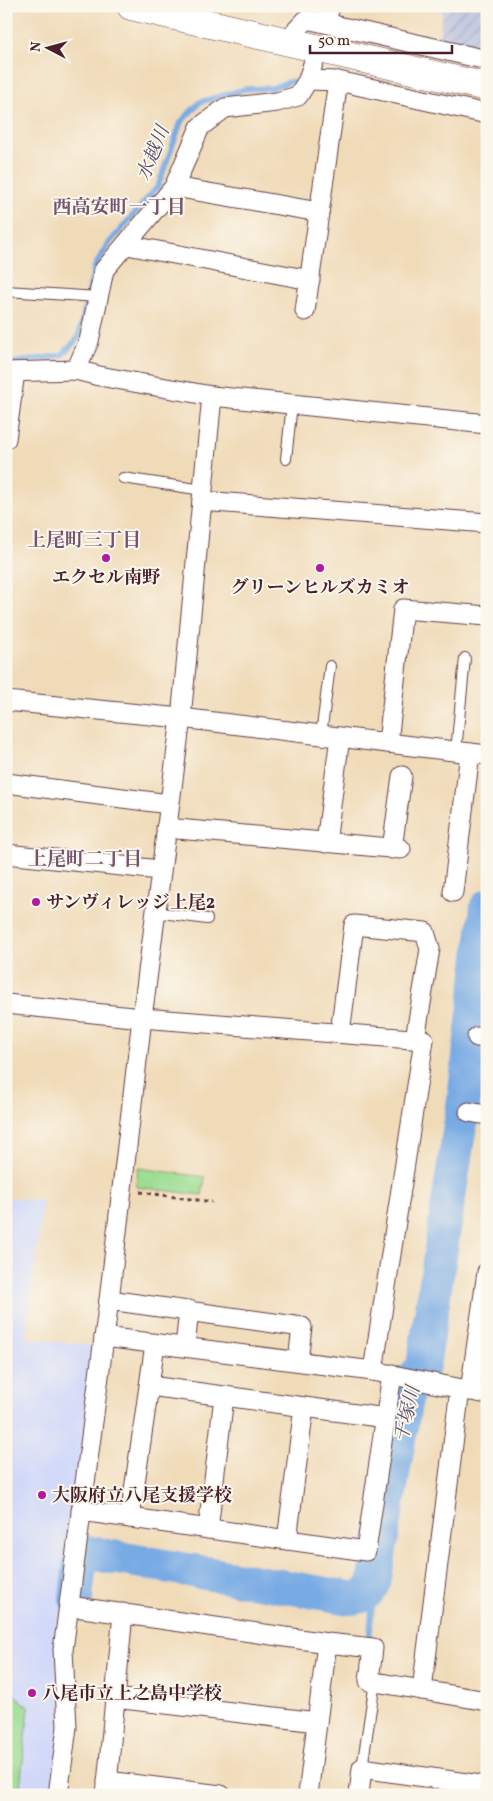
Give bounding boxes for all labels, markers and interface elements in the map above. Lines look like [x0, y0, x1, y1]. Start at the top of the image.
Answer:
north arrow [22, 22, 72, 72]
scale bar [310, 22, 453, 54]
text: 50 m [318, 31, 350, 52]
text: N [27, 41, 47, 53]
water label: 水越川 [131, 121, 177, 185]
district label: 西高安町一丁目 [52, 195, 186, 221]
district label: 上尾町三丁目 [27, 528, 141, 554]
marker: エクセル南野 [100, 552, 112, 564]
marker: グリーンヒルズカミオ [314, 562, 326, 574]
place label: エクセル南野 [52, 566, 161, 591]
place label: グリーンヒルズカミオ [230, 576, 410, 601]
district label: 上尾町二丁目 [28, 847, 142, 873]
place label: サンヴィレッジ上尾2 [46, 891, 215, 916]
marker: サンヴィレッジ上尾2 [30, 896, 42, 908]
water label: 千塚川 [389, 1382, 427, 1445]
place label: 大阪府立八尾支援学校 [52, 1484, 232, 1509]
marker: 大阪府立八尾支援学校 [36, 1489, 48, 1501]
place label: 八尾市立上之島中学校 [42, 1682, 222, 1707]
marker: 八尾市立上之島中学校 [26, 1687, 38, 1699]

